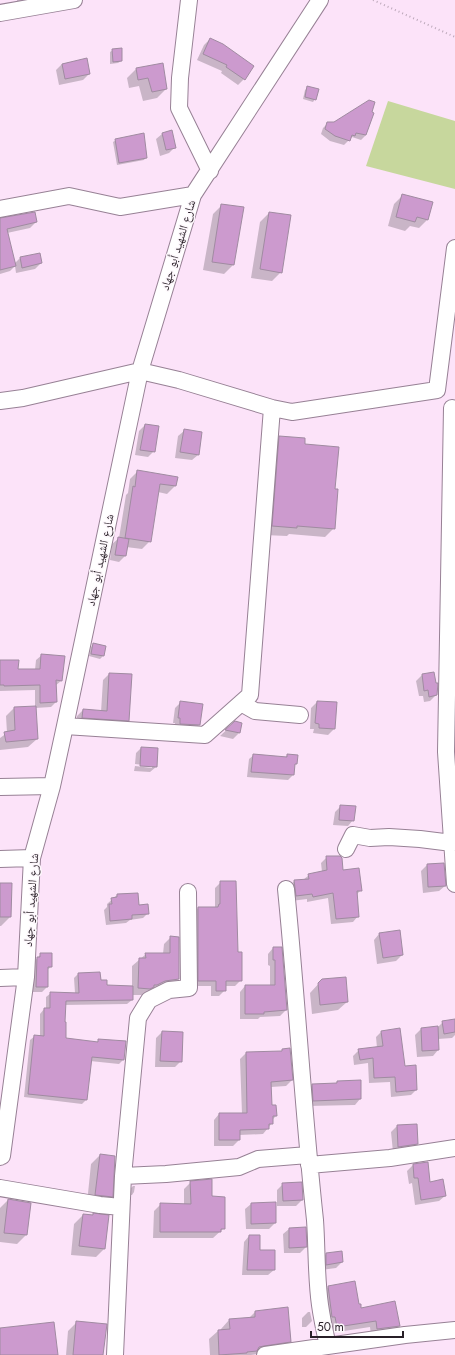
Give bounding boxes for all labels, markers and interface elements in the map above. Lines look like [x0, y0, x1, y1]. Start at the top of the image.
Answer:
street label: شارع الشهيد أبو جهاد [156, 198, 200, 292]
street label: شارع الشهيد أبو جهاد [81, 512, 119, 608]
street label: شارع الشهيد أبو جهاد [19, 853, 43, 947]
scale bar [311, 1313, 403, 1339]
text: 50 m [317, 1318, 344, 1336]

